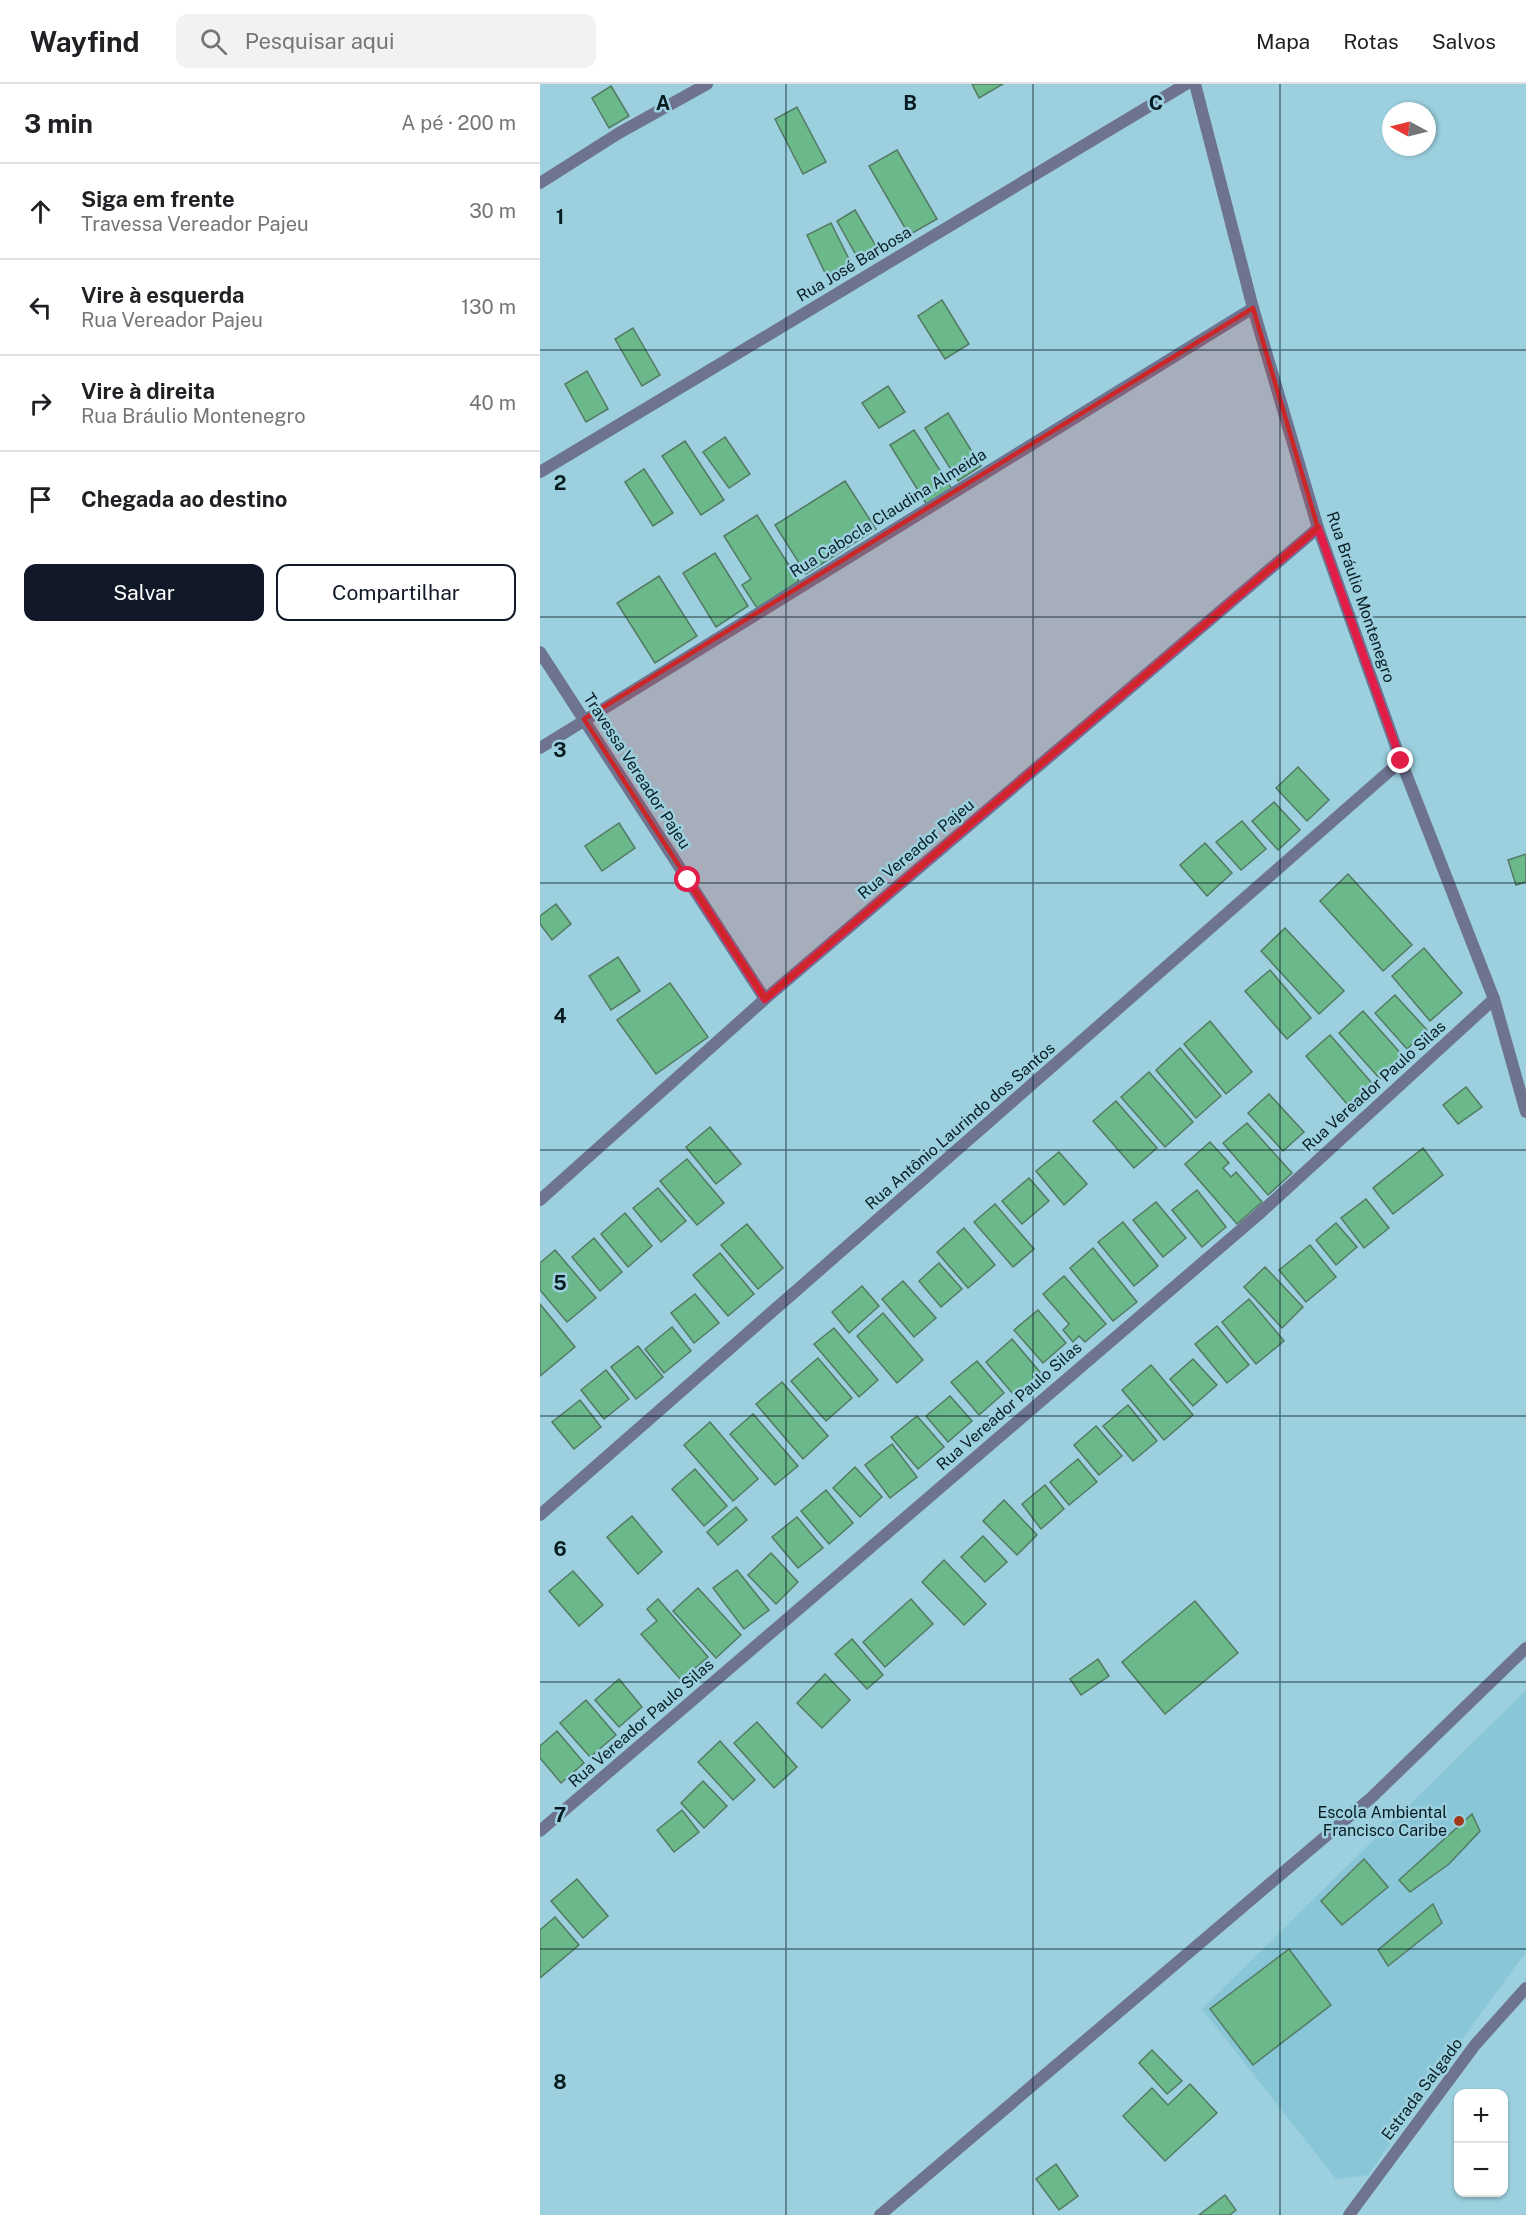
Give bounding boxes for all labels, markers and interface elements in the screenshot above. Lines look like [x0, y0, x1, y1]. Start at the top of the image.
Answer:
search box [176, 14, 596, 68]
text: Wayfind [30, 25, 140, 58]
icon: search [197, 25, 230, 58]
text: Pesquisar aqui [245, 28, 394, 54]
text: Mapa [1256, 29, 1310, 54]
text: Rotas [1343, 29, 1399, 54]
text: Salvos [1432, 29, 1496, 54]
text: A [656, 91, 670, 115]
text: B [903, 91, 917, 115]
text: C [1149, 91, 1163, 115]
north arrow [1382, 102, 1436, 156]
text: 3 min [24, 108, 93, 139]
text: A pé · 200 m [401, 111, 516, 135]
text: Siga em frente [81, 186, 235, 212]
icon: ahead [24, 195, 57, 228]
text: 30 m [469, 199, 516, 223]
text: 1 [556, 205, 564, 229]
text: Travessa Vereador Pajeu [81, 212, 309, 236]
street label: Rua José Barbosa [793, 222, 915, 306]
text: Vire à esquerda [81, 282, 245, 308]
icon: left [24, 291, 57, 324]
text: 130 m [461, 295, 516, 319]
text: Rua Vereador Pajeu [81, 308, 263, 332]
text: Vire à direita [81, 378, 215, 404]
icon: right [24, 387, 57, 420]
text: 40 m [469, 391, 516, 415]
text: Rua Bráulio Montenegro [81, 404, 306, 428]
street label: Rua Cabocla Claudina Almeida [786, 444, 990, 582]
text: 2 [554, 471, 566, 495]
icon: arrive [24, 483, 57, 516]
text: Chegada ao destino [81, 486, 287, 512]
street label: Rua Bráulio Montenegro [1323, 509, 1399, 685]
button: Salvar [24, 564, 264, 621]
button: Compartilhar [276, 564, 516, 621]
street label: Travessa Vereador Pajeu [579, 689, 695, 853]
text: 3 [553, 738, 567, 762]
route end [1387, 747, 1413, 773]
street label: Rua Vereador Pajeu [854, 795, 978, 903]
route start [674, 866, 700, 892]
text: 4 [553, 1004, 567, 1028]
street label: Rua Vereador Paulo Silas [1299, 1017, 1449, 1155]
street label: Rua Antônio Laurindo dos Santos [861, 1038, 1059, 1214]
text: 5 [553, 1271, 567, 1295]
street label: Rua Vereador Paulo Silas [933, 1338, 1085, 1474]
text: 6 [553, 1537, 567, 1561]
street label: Rua Vereador Paulo Silas [565, 1655, 717, 1791]
text: 7 [554, 1803, 566, 1827]
place label: Escola Ambiental Francisco Caribe [1317, 1803, 1447, 1840]
marker: Escola Ambiental Francisco Caribe [1452, 1814, 1466, 1828]
street label: Estrada Salgado [1377, 2034, 1467, 2144]
text: 8 [553, 2070, 567, 2094]
map controls [1454, 2089, 1508, 2197]
button: + [1454, 2089, 1508, 2143]
button: − [1454, 2143, 1508, 2197]

